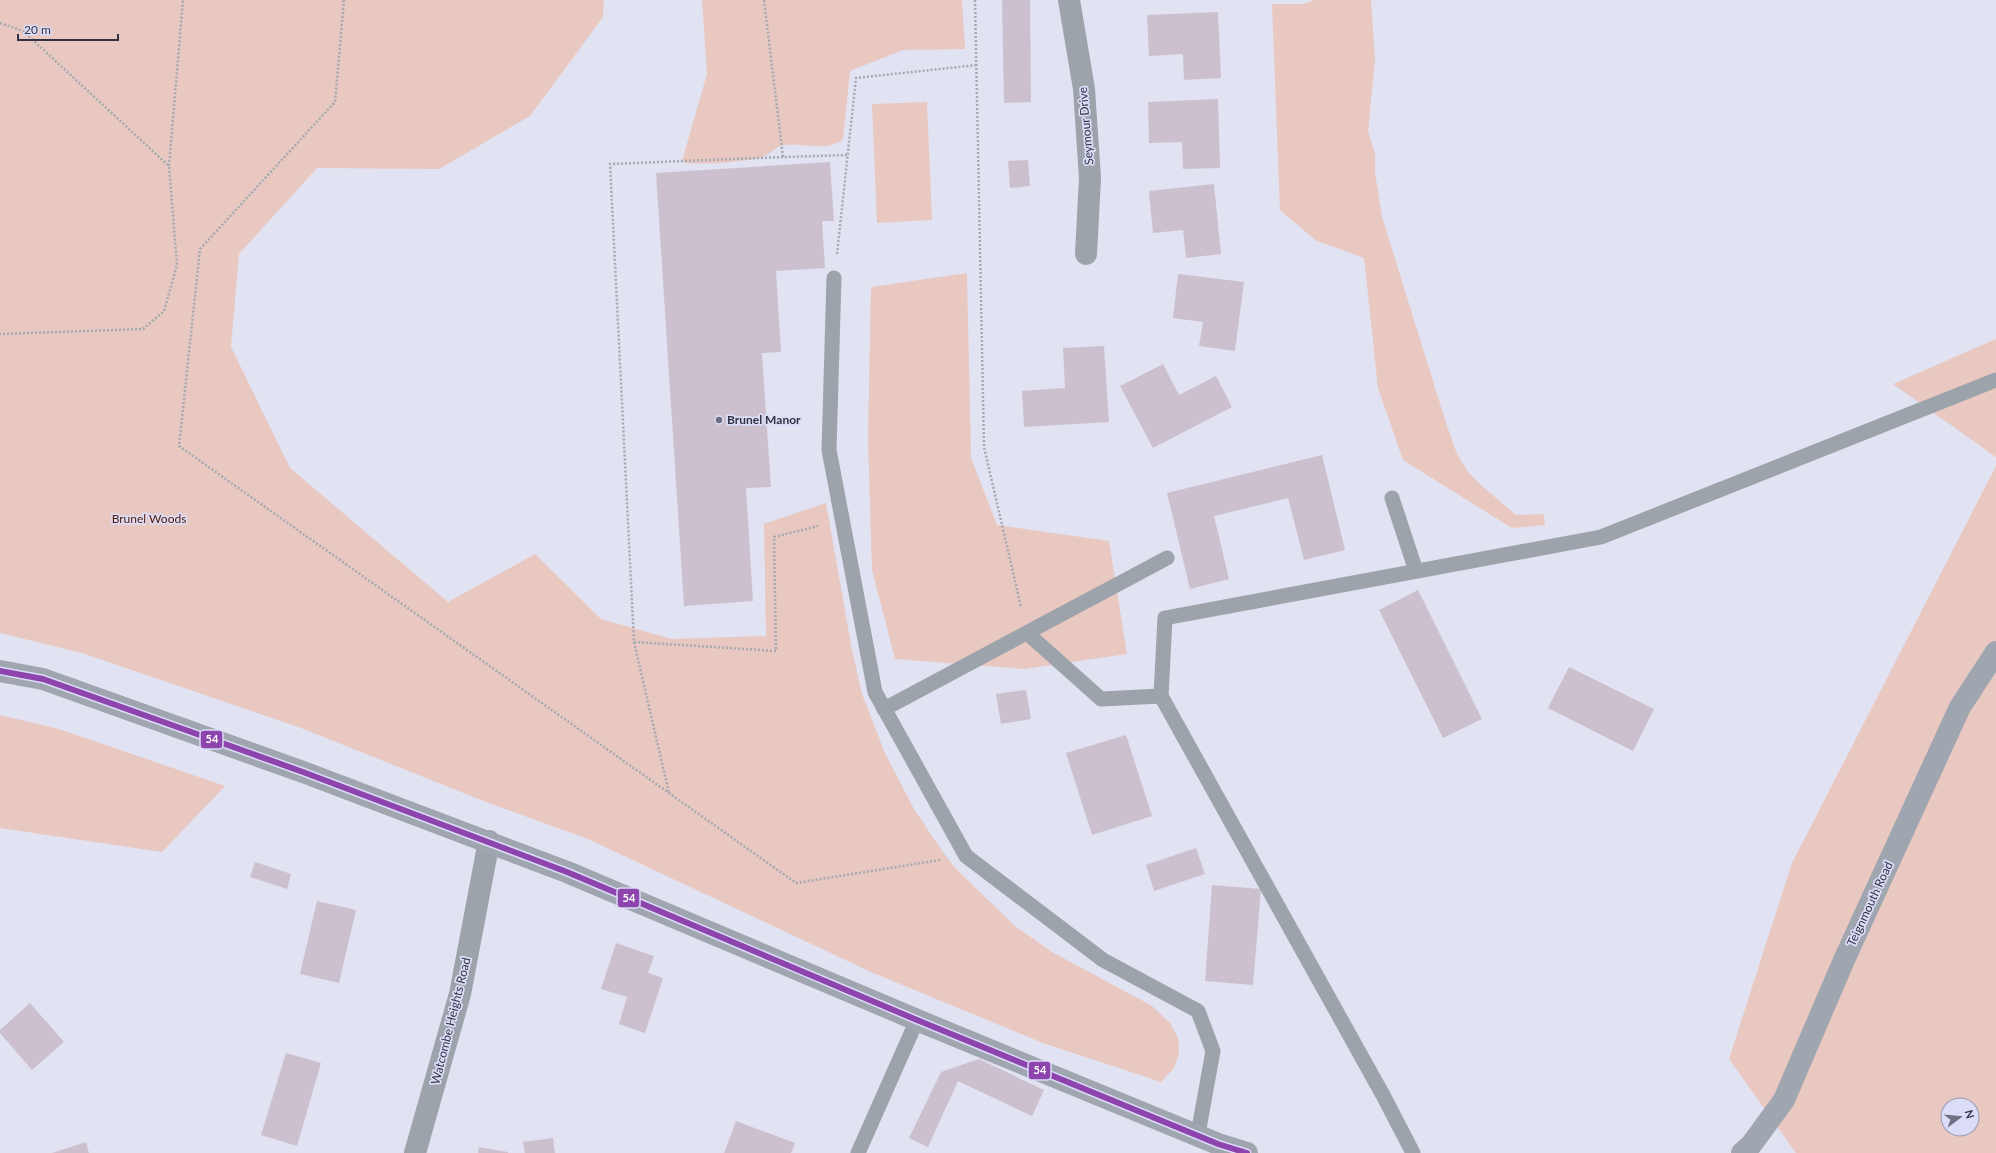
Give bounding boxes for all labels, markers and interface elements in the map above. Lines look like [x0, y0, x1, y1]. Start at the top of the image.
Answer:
scale bar [18, 16, 118, 42]
text: 20 m [24, 22, 51, 37]
street label: Seymour Drive [1075, 87, 1096, 166]
place label: Brunel Manor [727, 412, 801, 427]
marker: Brunel Manor [714, 415, 724, 425]
park label: Brunel Woods [112, 511, 186, 526]
line badge: 54 [200, 730, 223, 749]
text: 54 [206, 732, 219, 745]
street label: Teignmouth Road [1843, 859, 1896, 949]
line badge: 54 [617, 888, 640, 908]
text: 54 [623, 891, 636, 904]
street label: Watcombe Heights Road [427, 956, 474, 1086]
line badge: 54 [1028, 1061, 1051, 1080]
text: 54 [1034, 1063, 1047, 1076]
north arrow [1940, 1097, 1980, 1137]
text: N [1963, 1108, 1978, 1120]

